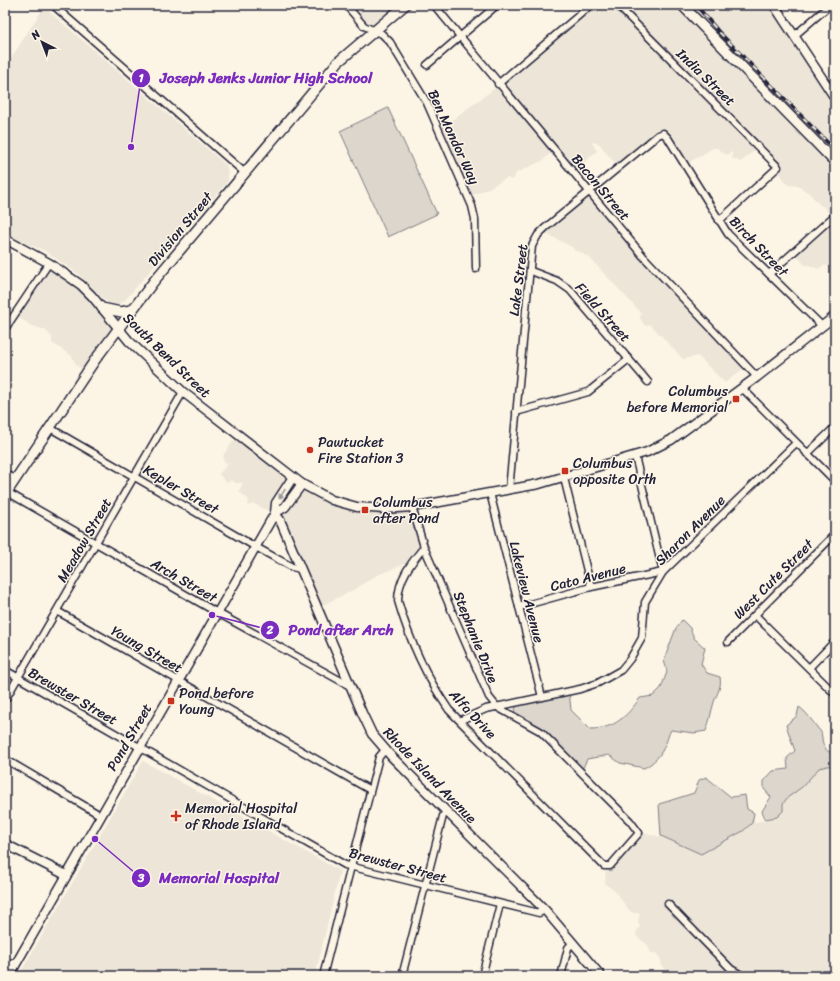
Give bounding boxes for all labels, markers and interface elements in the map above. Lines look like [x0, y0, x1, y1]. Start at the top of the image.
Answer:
north arrow [22, 22, 62, 62]
text: N [26, 25, 45, 45]
street label: India Street [669, 42, 741, 112]
callout: Joseph Jenks Junior High School [131, 65, 380, 92]
text: Joseph Jenks Junior High School [159, 65, 373, 91]
text: 1 [138, 67, 144, 89]
street label: Ben Mondor Way [421, 85, 487, 190]
street label: Bacon Street [565, 148, 636, 227]
street label: Division Street [141, 185, 220, 272]
street label: Birch Street [723, 210, 795, 284]
street label: Lake Street [502, 243, 535, 318]
street label: Field Street [568, 276, 637, 348]
street label: South Bend Street [117, 307, 217, 404]
place label: Columbus before Memorial [627, 379, 729, 420]
marker: Columbus before Memorial [731, 394, 741, 404]
place label: Pawtucket Fire Station 3 [318, 430, 404, 471]
marker: Pawtucket Fire Station 3 [305, 445, 315, 455]
place label: Columbus opposite Orth [573, 451, 656, 492]
street label: Kepler Street [138, 458, 225, 522]
marker: Columbus opposite Orth [560, 466, 570, 476]
one-way arrow [278, 489, 286, 499]
street label: Sharon Avenue [649, 489, 732, 572]
place label: Columbus after Pond [373, 490, 440, 531]
street label: Meadow Street [50, 493, 119, 587]
marker: Columbus after Pond [360, 505, 370, 515]
street label: West Cute Street [727, 532, 821, 626]
street label: Lakeview Avenue [502, 539, 551, 646]
street label: Arch Street [145, 551, 223, 610]
street label: Cato Avenue [548, 556, 629, 599]
street label: Stephanie Drive [446, 587, 505, 687]
callout: Pond after Arch [260, 616, 402, 643]
text: Pond after Arch [288, 617, 394, 643]
street label: Young Street [106, 619, 188, 680]
text: 2 [266, 619, 274, 641]
street label: Brewster Street [23, 661, 122, 732]
place label: Pond before Young [179, 681, 254, 722]
street label: Alfa Drive [442, 683, 503, 745]
marker: Pond before Young [166, 696, 176, 706]
street label: Pond Street [100, 699, 159, 776]
street label: Rhode Island Avenue [377, 721, 483, 830]
place label: Memorial Hospital of Rhode Island [185, 796, 298, 837]
marker: Memorial Hospital of Rhode Island [170, 810, 182, 822]
street label: Brewster Street [346, 840, 449, 891]
callout: Memorial Hospital [131, 864, 287, 891]
text: Memorial Hospital [158, 865, 280, 891]
text: 3 [137, 867, 145, 889]

